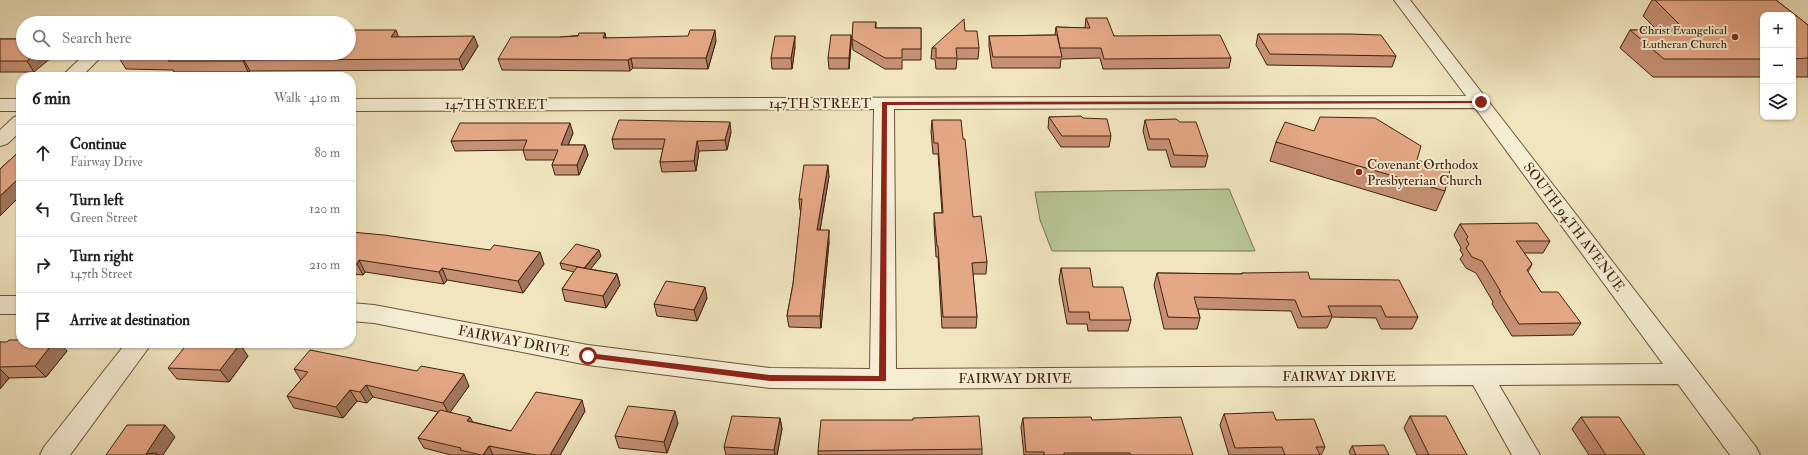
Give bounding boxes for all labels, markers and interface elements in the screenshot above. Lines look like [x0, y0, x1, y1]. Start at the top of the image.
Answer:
map controls [1760, 12, 1796, 120]
button: + [1760, 12, 1796, 48]
search box [16, 16, 356, 60]
place label: Christ Evangelical Lutheran Church [1639, 23, 1728, 52]
icon: search [30, 27, 52, 49]
text: Search here [62, 29, 131, 48]
marker: Christ Evangelical Lutheran Church [1730, 32, 1740, 42]
button: − [1760, 48, 1796, 84]
button: layers [1760, 84, 1796, 120]
text: 6 min [32, 88, 71, 109]
text: Walk · 410 m [274, 90, 340, 106]
route end [1472, 93, 1490, 111]
street label: 147TH STREET [769, 95, 872, 112]
street label: 147TH STREET [445, 96, 548, 113]
text: Continue [70, 135, 126, 154]
icon: ahead [32, 142, 54, 164]
text: 80 m [314, 145, 340, 161]
text: Fairway Drive [70, 154, 143, 170]
place label: Covenant Orthodox Presbyterian Church [1367, 156, 1483, 190]
street label: SOUTH 94TH AVENUE [1520, 159, 1628, 295]
marker: Covenant Orthodox Presbyterian Church [1354, 167, 1364, 177]
text: Turn left [70, 191, 124, 210]
icon: left [32, 198, 54, 220]
text: 120 m [309, 201, 340, 217]
text: Green Street [70, 210, 137, 226]
text: Turn right [70, 247, 133, 266]
icon: right [32, 254, 54, 276]
text: 210 m [309, 257, 340, 273]
text: 147th Street [70, 266, 132, 282]
icon: arrive [32, 310, 54, 332]
text: Arrive at destination [70, 311, 190, 330]
street label: FAIRWAY DRIVE [457, 322, 571, 360]
route start [579, 347, 597, 365]
street label: FAIRWAY DRIVE [1282, 368, 1396, 385]
street label: FAIRWAY DRIVE [958, 370, 1072, 387]

